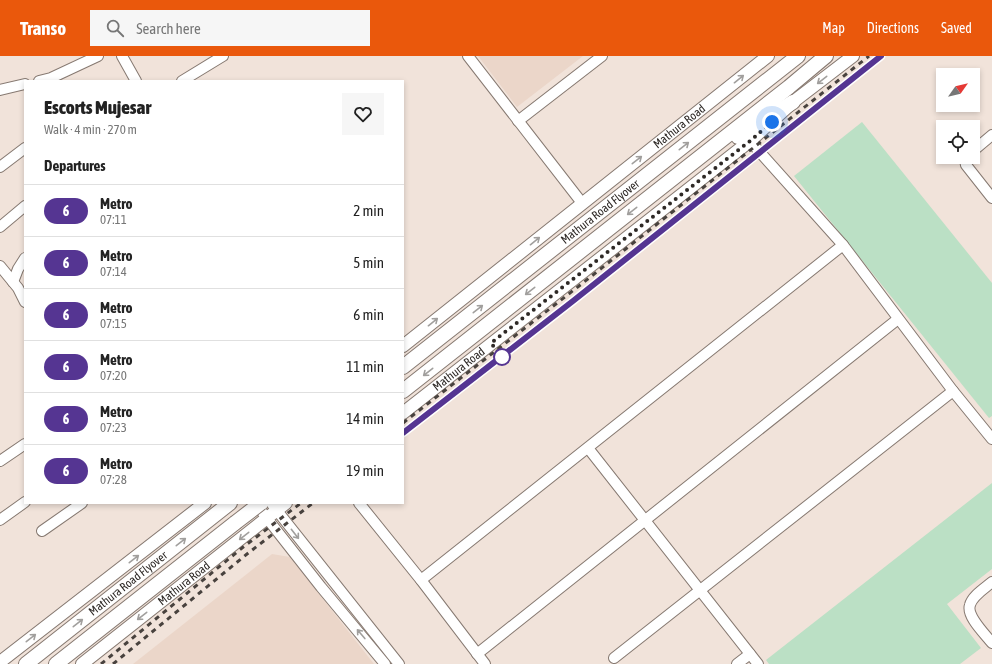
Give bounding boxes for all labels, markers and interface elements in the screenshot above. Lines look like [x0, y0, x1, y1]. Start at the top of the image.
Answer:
search box [90, 10, 370, 46]
text: Transo [20, 17, 66, 39]
icon: search [104, 17, 126, 39]
text: Search here [136, 20, 201, 37]
text: Map [822, 20, 845, 36]
text: Directions [867, 20, 919, 36]
text: Saved [941, 20, 972, 36]
north arrow [936, 68, 980, 112]
map controls [936, 68, 980, 164]
one-way arrow [733, 75, 744, 84]
one-way arrow [816, 76, 827, 84]
button: heart [342, 93, 384, 135]
text: Escorts Mujesar [44, 96, 151, 118]
street label: Mathura Road [651, 102, 708, 151]
your location [762, 112, 782, 132]
button: locate [936, 120, 980, 164]
text: Walk · 4 min · 270 m [44, 122, 137, 137]
one-way arrow [679, 142, 690, 150]
one-way arrow [631, 156, 642, 164]
text: Departures [44, 157, 106, 174]
street label: Mathura Road Flyover [558, 176, 643, 247]
text: Metro [100, 195, 133, 212]
text: 2 min [353, 202, 384, 219]
text: 6 [63, 203, 69, 219]
one-way arrow [626, 206, 637, 215]
text: 07:11 [100, 212, 127, 227]
one-way arrow [529, 236, 540, 245]
text: Metro [100, 247, 133, 264]
text: 5 min [353, 254, 384, 271]
text: 6 [63, 255, 69, 271]
text: 07:14 [100, 264, 127, 279]
one-way arrow [524, 287, 535, 295]
text: Metro [100, 299, 133, 316]
one-way arrow [472, 304, 483, 313]
text: 6 min [353, 306, 384, 323]
text: 6 [63, 307, 69, 323]
text: 07:15 [100, 316, 127, 331]
one-way arrow [428, 317, 439, 326]
street label: Mathura Road [430, 344, 488, 394]
unlabelled marker [493, 348, 511, 366]
text: Metro [100, 351, 133, 368]
text: 11 min [346, 358, 384, 375]
text: 6 [63, 359, 69, 375]
one-way arrow [422, 367, 433, 376]
text: 07:20 [100, 368, 127, 383]
text: Metro [100, 403, 133, 420]
text: 14 min [346, 410, 384, 427]
text: 6 [63, 411, 69, 427]
text: 07:23 [100, 420, 127, 435]
text: Metro [100, 455, 133, 472]
text: 19 min [346, 462, 384, 479]
text: 6 [63, 463, 69, 479]
text: 07:28 [100, 472, 127, 487]
one-way arrow [291, 528, 299, 539]
one-way arrow [239, 531, 250, 540]
one-way arrow [175, 538, 186, 547]
street label: Mathura Road Flyover [86, 548, 170, 619]
one-way arrow [128, 554, 139, 563]
street label: Mathura Road [155, 559, 213, 608]
one-way arrow [137, 612, 148, 621]
one-way arrow [73, 618, 84, 627]
one-way arrow [356, 629, 365, 639]
one-way arrow [25, 634, 36, 642]

